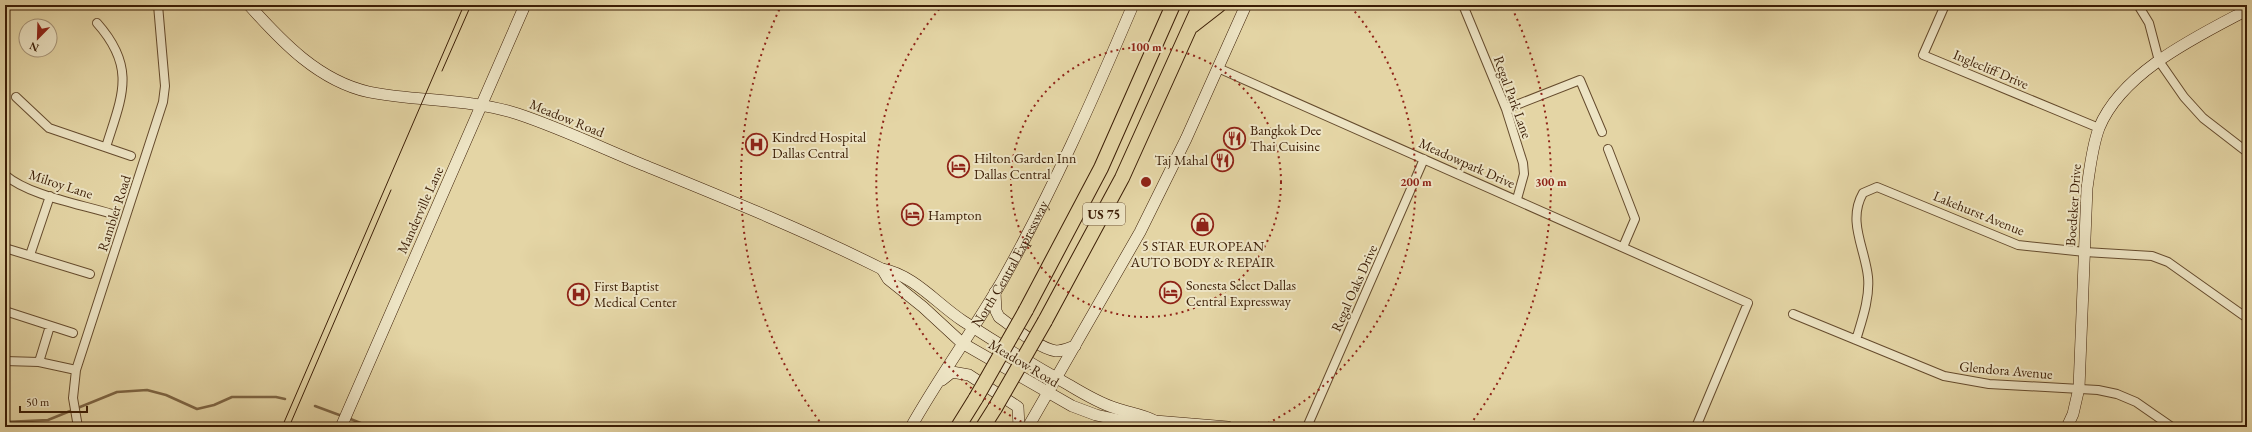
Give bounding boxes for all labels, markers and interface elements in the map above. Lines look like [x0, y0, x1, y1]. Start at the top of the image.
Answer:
north arrow [18, 18, 58, 58]
text: N [27, 39, 41, 55]
text: 100 m [1130, 39, 1162, 55]
street label: Inglecliff Drive [1951, 45, 2032, 93]
street label: Regal Park Lane [1490, 53, 1536, 141]
street label: Meadow Road [527, 95, 608, 141]
place label: Bangkok Dee Thai Cuisine [1250, 121, 1322, 155]
restaurant icon: Bangkok Dee Thai Cuisine [1221, 125, 1247, 151]
place label: Kindred Hospital Dallas Central [772, 128, 867, 162]
hospital icon: Kindred Hospital Dallas Central [743, 132, 769, 158]
street label: Meadowpark Drive [1416, 134, 1518, 192]
restaurant icon: Taj Mahal [1210, 147, 1236, 173]
place label: Hilton Garden Inn Dallas Central [974, 149, 1077, 183]
place label: Taj Mahal [1155, 151, 1209, 169]
hotel icon: Hilton Garden Inn Dallas Central [946, 153, 972, 179]
street label: Manderville Lane [393, 163, 447, 256]
street label: Boedeker Drive [2061, 163, 2085, 247]
street label: Milroy Lane [27, 165, 96, 203]
street label: Rambler Road [93, 172, 135, 253]
text: 200 m [1400, 174, 1432, 190]
text: 300 m [1535, 174, 1567, 190]
centre of rings [1139, 175, 1153, 189]
street label: Lakehurst Avenue [1931, 186, 2028, 240]
street label: North Central Expressway [967, 197, 1053, 330]
hotel icon: Hampton [899, 202, 925, 228]
road number: US 75 [1083, 203, 1125, 225]
place label: Hampton [928, 206, 982, 224]
shop icon: 5 STAR EUROPEAN AUTO BODY & REPAIR [1190, 211, 1216, 237]
place label: 5 STAR EUROPEAN AUTO BODY & REPAIR [1130, 237, 1276, 271]
street label: Regal Oaks Drive [1327, 241, 1381, 334]
place label: Sonesta Select Dallas Central Expressway [1186, 276, 1297, 310]
place label: First Baptist Medical Center [594, 277, 677, 311]
hotel icon: Sonesta Select Dallas Central Expressway [1158, 280, 1184, 306]
hospital icon: First Baptist Medical Center [566, 281, 592, 307]
street label: Meadow Road [986, 335, 1063, 391]
street label: Glendora Avenue [1959, 357, 2054, 383]
scale bar [20, 388, 87, 414]
text: 50 m [26, 394, 50, 410]

